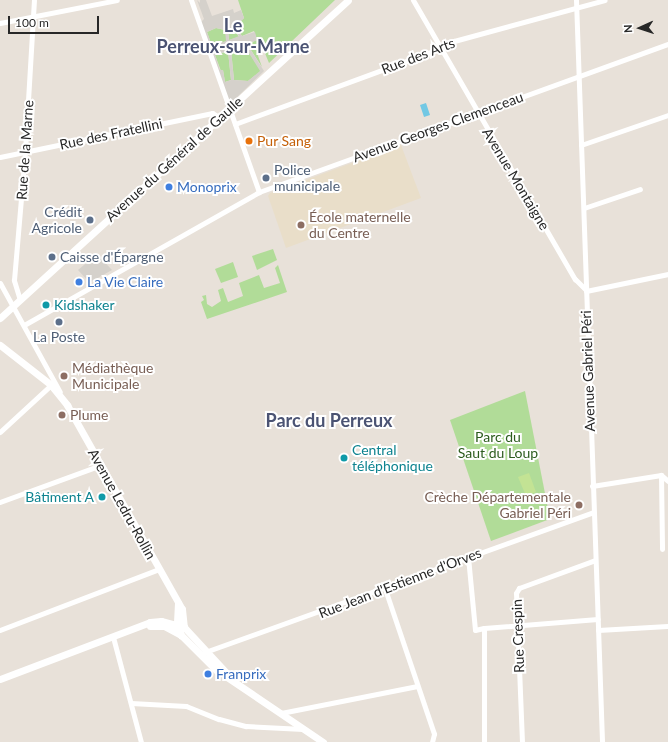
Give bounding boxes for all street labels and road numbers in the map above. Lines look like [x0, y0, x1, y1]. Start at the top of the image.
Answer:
street label: Rue des Arts [379, 34, 457, 78]
street label: Avenue Georges Clemenceau [351, 88, 525, 166]
street label: Avenue du Général de Gaulle [102, 93, 246, 225]
street label: Rue de la Marne [13, 100, 37, 200]
street label: Rue des Fratellini [58, 115, 164, 153]
street label: Avenue Montaigne [479, 125, 553, 233]
street label: Avenue Gabriel Péri [577, 310, 599, 432]
street label: Avenue Ledru-Rollin [85, 446, 159, 562]
street label: Rue Jean d'Estienne d'Orves [316, 544, 484, 622]
street label: Rue Crespin [508, 599, 528, 673]

